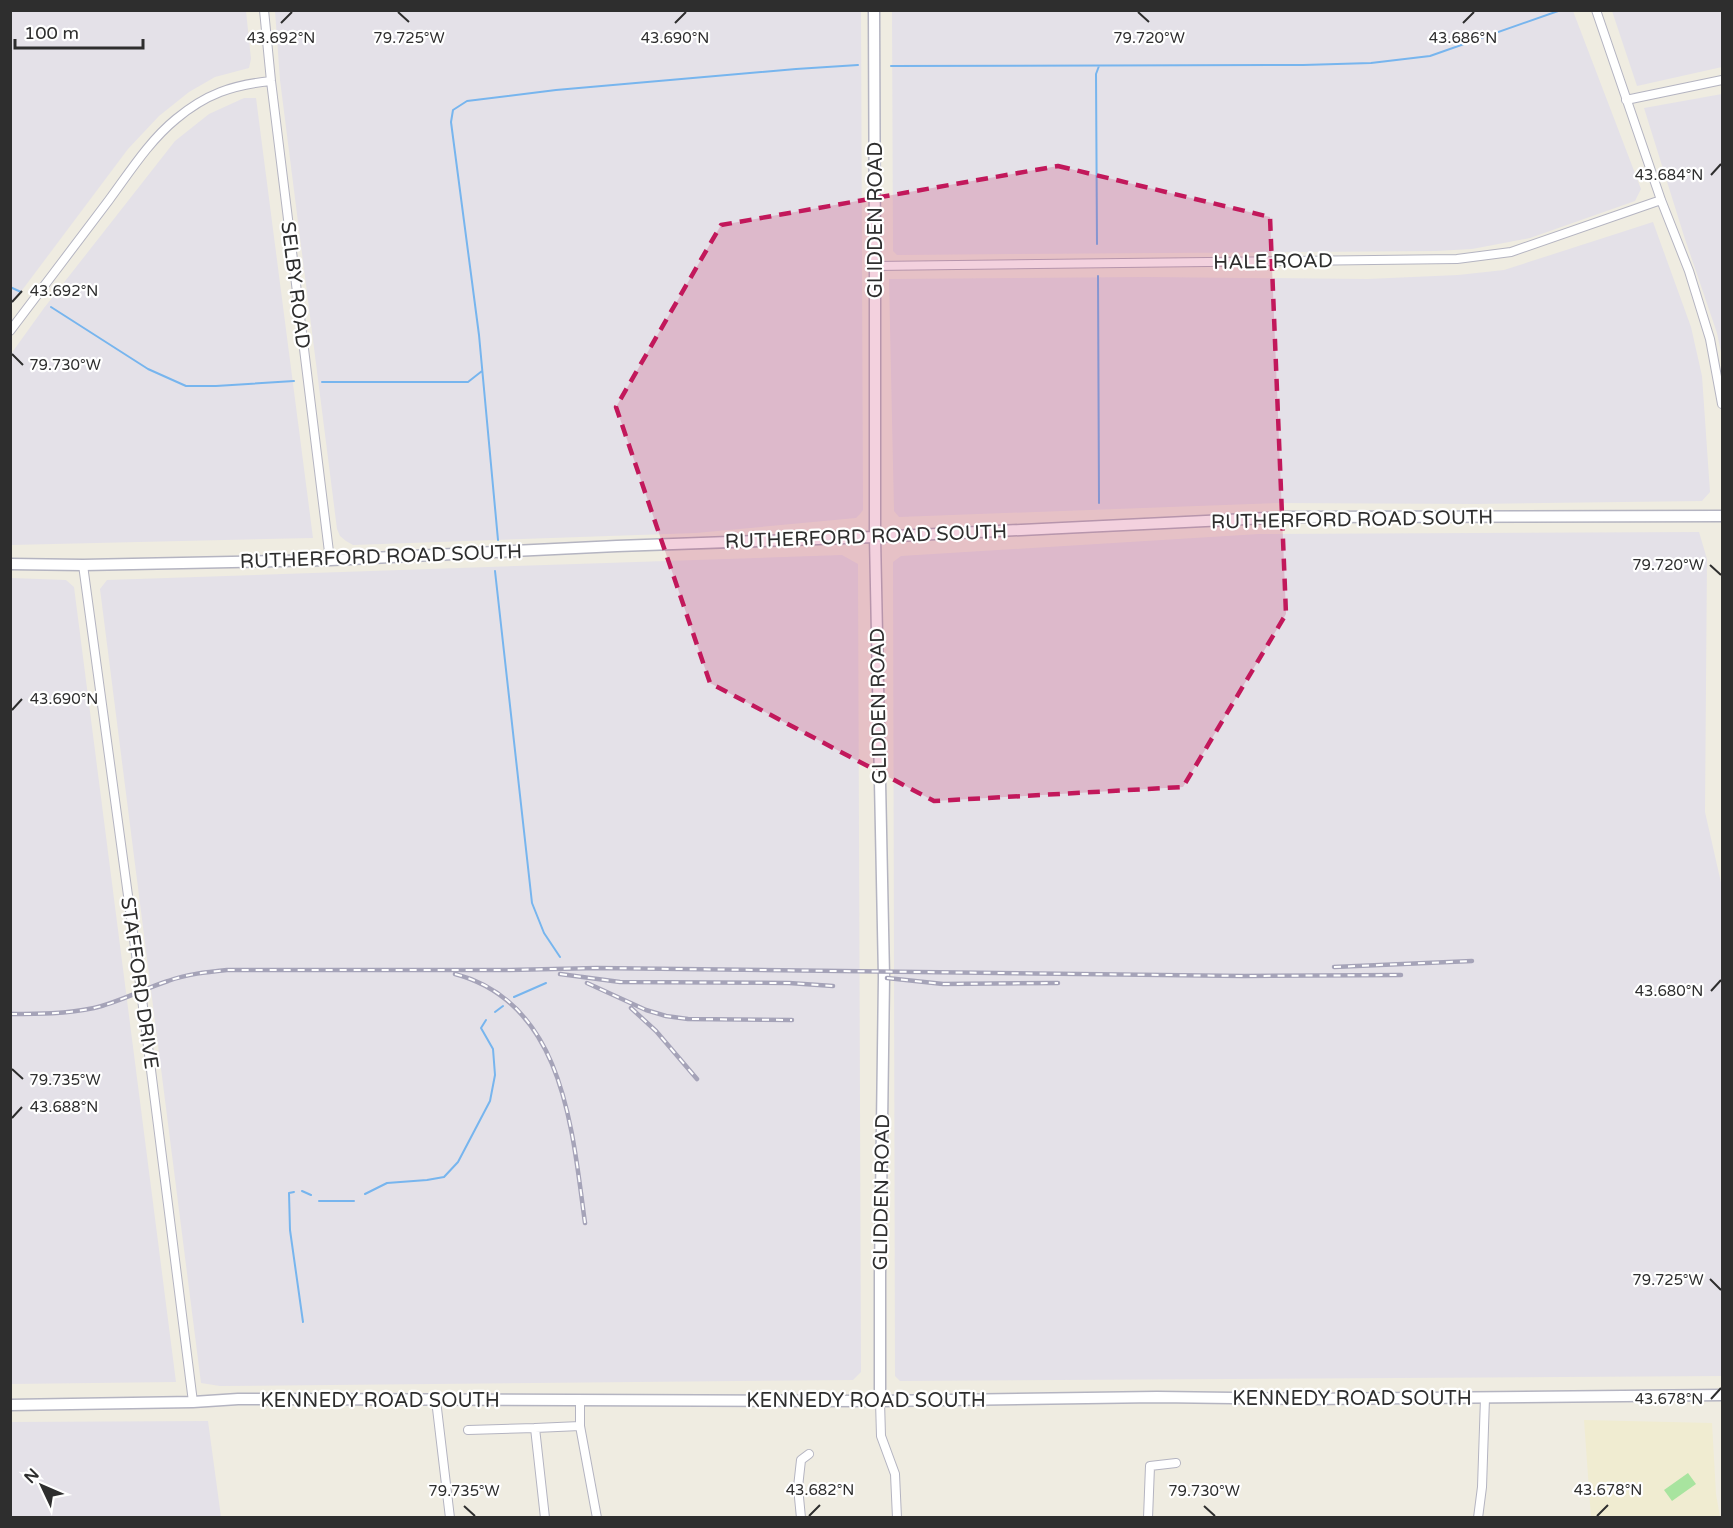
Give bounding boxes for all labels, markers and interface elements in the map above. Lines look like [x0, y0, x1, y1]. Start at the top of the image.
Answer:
scale bar [15, 12, 142, 50]
text: 100 m [24, 22, 79, 44]
text: 43.692°N [247, 29, 315, 47]
text: 79.725°W [373, 29, 445, 47]
text: 43.690°N [641, 29, 709, 47]
text: 79.720°W [1113, 29, 1185, 47]
text: 43.686°N [1429, 29, 1497, 47]
street label: GLIDDEN ROAD [864, 142, 888, 298]
text: 43.684°N [1635, 166, 1703, 184]
street label: SELBY ROAD [275, 220, 315, 350]
street label: HALE ROAD [1213, 249, 1333, 275]
text: 43.692°N [30, 282, 98, 300]
text: 79.730°W [29, 356, 101, 374]
street label: RUTHERFORD ROAD SOUTH [1211, 506, 1493, 534]
street label: RUTHERFORD ROAD SOUTH [724, 520, 1008, 554]
street label: RUTHERFORD ROAD SOUTH [239, 540, 523, 574]
text: 79.720°W [1632, 556, 1704, 574]
street label: GLIDDEN ROAD [866, 628, 892, 784]
text: 43.690°N [30, 690, 98, 708]
street label: STAFFORD DRIVE [115, 895, 163, 1071]
text: 43.680°N [1635, 982, 1703, 1000]
text: 79.735°W [29, 1071, 101, 1089]
text: 43.688°N [30, 1098, 98, 1116]
street label: GLIDDEN ROAD [869, 1114, 895, 1270]
text: 79.725°W [1632, 1271, 1704, 1289]
street label: KENNEDY ROAD SOUTH [1232, 1387, 1472, 1411]
street label: KENNEDY ROAD SOUTH [260, 1389, 500, 1413]
street label: KENNEDY ROAD SOUTH [746, 1389, 986, 1413]
text: 43.678°N [1635, 1390, 1703, 1408]
north arrow [12, 1456, 72, 1516]
text: N [20, 1465, 44, 1488]
text: 43.682°N [786, 1481, 854, 1499]
text: 43.678°N [1574, 1481, 1642, 1499]
text: 79.735°W [428, 1482, 500, 1500]
text: 79.730°W [1168, 1482, 1240, 1500]

